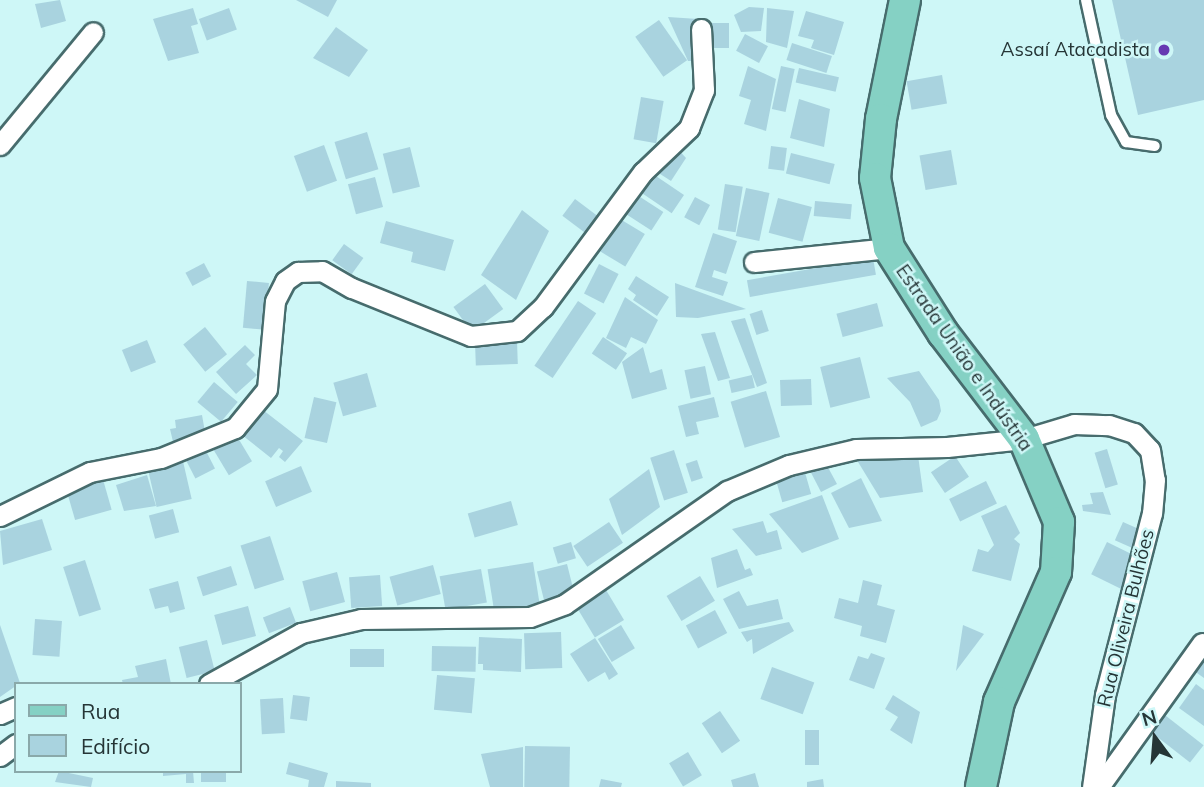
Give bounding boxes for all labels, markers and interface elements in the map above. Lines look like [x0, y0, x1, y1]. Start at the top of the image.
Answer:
place label: Assaí Atacadista [1001, 39, 1150, 61]
marker: Assaí Atacadista [1156, 42, 1172, 58]
street label: Estrada União e Indústria [891, 260, 1037, 456]
street label: Rua Oliveira Bulhões [1093, 527, 1159, 709]
legend [14, 682, 242, 773]
text: Rua [81, 698, 120, 724]
north arrow [1120, 703, 1190, 773]
text: N [1139, 704, 1159, 731]
text: Edifício [81, 733, 150, 759]

